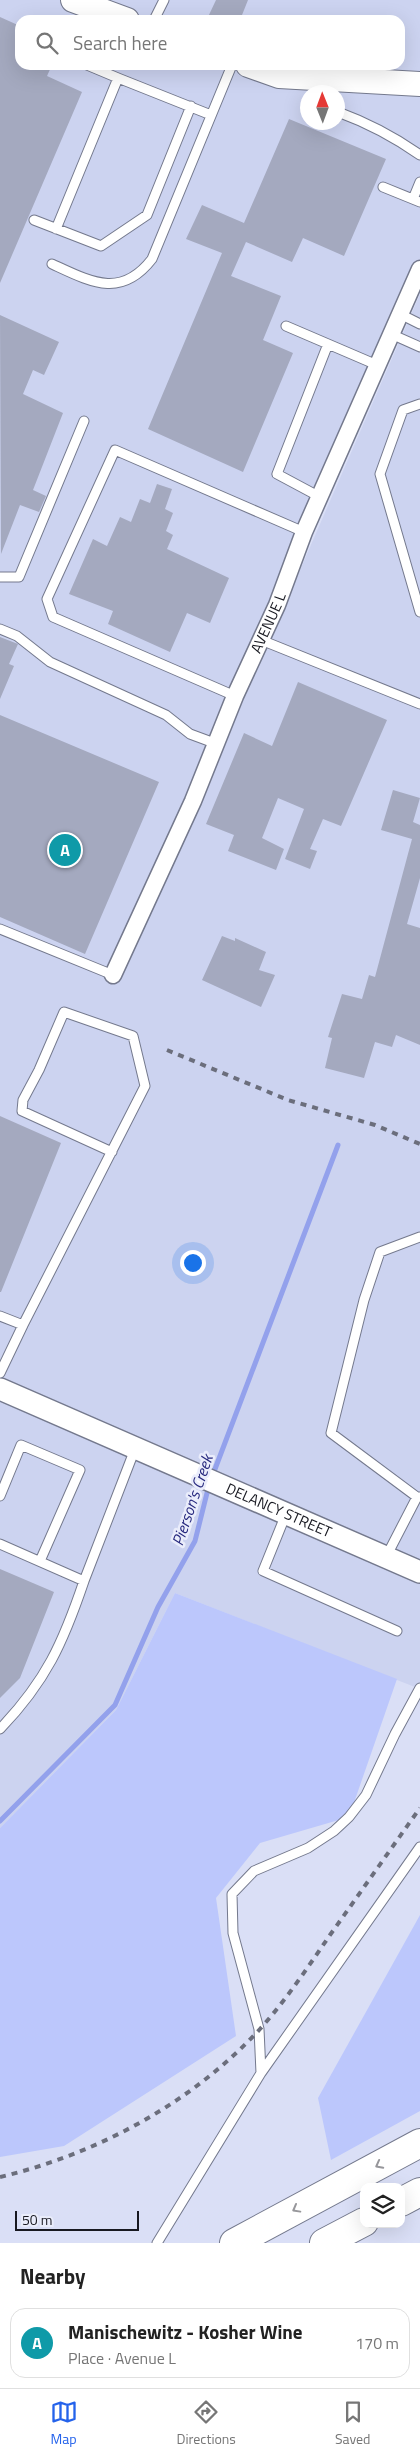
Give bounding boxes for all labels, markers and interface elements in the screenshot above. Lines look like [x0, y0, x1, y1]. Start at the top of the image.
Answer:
search box [15, 15, 405, 70]
text: Search here [73, 28, 167, 57]
icon: search [33, 29, 61, 57]
north arrow [300, 85, 345, 130]
street label: AVENUE L [244, 589, 292, 657]
pin: A [49, 831, 81, 869]
your location [180, 1250, 206, 1276]
water label: Pierson's Creek [165, 1450, 219, 1549]
street label: DELANCY STREET [222, 1477, 336, 1543]
one-way arrow [376, 2159, 385, 2169]
map controls [360, 2183, 405, 2228]
button: layers [360, 2183, 405, 2228]
one-way arrow [292, 2203, 301, 2213]
scale bar [15, 2208, 139, 2231]
text: 50 m [22, 2209, 52, 2230]
text: Nearby [20, 2260, 85, 2292]
text: Manischewitz - Kosher Wine [68, 2317, 303, 2346]
text: A [32, 2331, 42, 2355]
text: 170 m [355, 2331, 399, 2355]
text: Place · Avenue L [68, 2346, 176, 2370]
tab: Map [50, 2398, 78, 2449]
tab: Directions [177, 2398, 236, 2449]
tab: Saved [335, 2398, 371, 2449]

